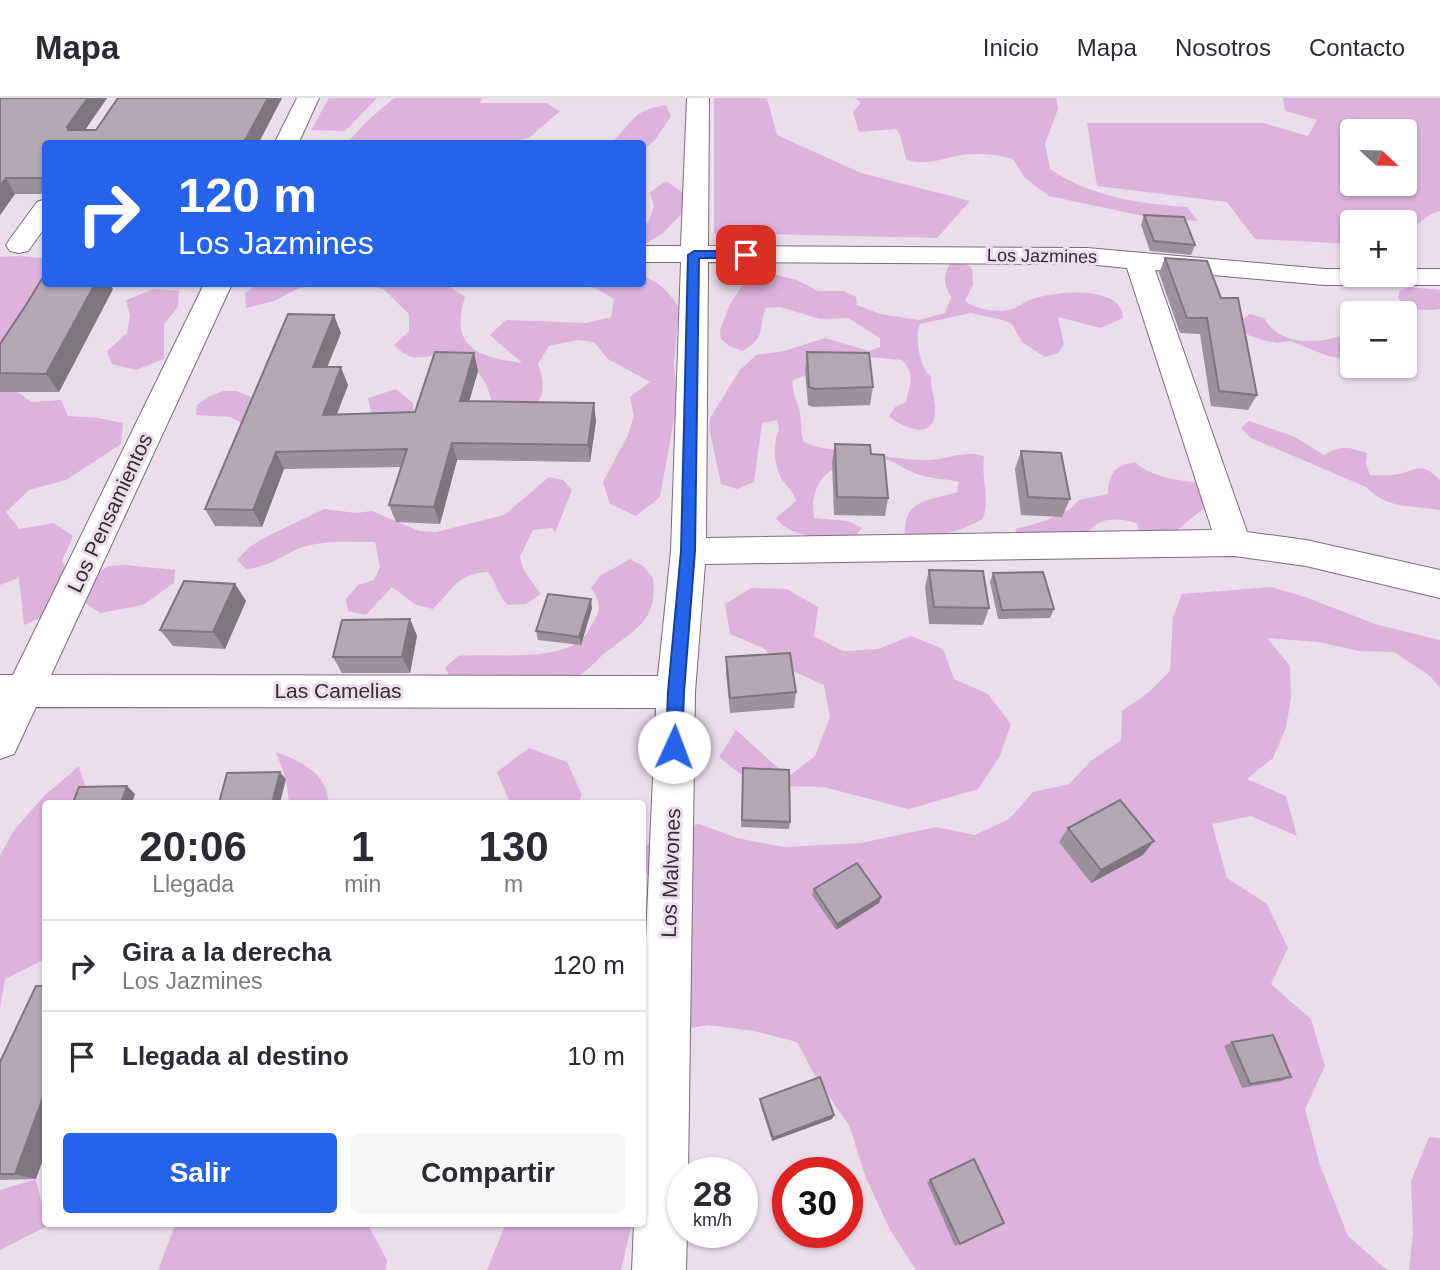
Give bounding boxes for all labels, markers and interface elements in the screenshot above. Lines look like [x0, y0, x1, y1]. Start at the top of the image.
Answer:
text: Mapa [35, 29, 119, 66]
text: Inicio [983, 34, 1039, 61]
text: Mapa [1077, 34, 1137, 61]
text: Nosotros [1175, 34, 1271, 61]
text: Contacto [1309, 34, 1405, 61]
north arrow [1340, 119, 1418, 196]
map controls [1340, 119, 1417, 378]
icon: right [63, 168, 154, 259]
text: 120 m [178, 168, 317, 222]
button: + [1340, 210, 1417, 287]
text: Los Jazmines [178, 225, 374, 261]
pin [716, 225, 776, 285]
icon: arrive [727, 236, 765, 274]
street label: Los Jazmines [987, 245, 1097, 267]
button: − [1340, 301, 1417, 378]
street label: Los Pensamientos [63, 430, 156, 596]
street label: Las Camelias [274, 679, 402, 702]
position arrow [637, 710, 711, 784]
street label: Los Malvones [657, 808, 684, 938]
text: 20:06 [139, 823, 247, 870]
text: 1 [351, 823, 374, 870]
text: 130 [479, 823, 549, 870]
text: Llegada [152, 871, 234, 897]
text: min [344, 871, 381, 897]
text: m [504, 871, 523, 897]
text: Gira a la derecha [122, 937, 332, 967]
icon: right [63, 947, 101, 985]
text: 120 m [553, 950, 625, 980]
text: Los Jazmines [122, 968, 263, 994]
icon: arrive [63, 1038, 101, 1076]
text: Llegada al destino [122, 1041, 349, 1071]
text: 10 m [567, 1041, 625, 1071]
button: Salir [63, 1133, 337, 1213]
button: Compartir [351, 1133, 625, 1213]
speed limit sign: 30 [772, 1157, 863, 1248]
text: 28 [693, 1174, 732, 1213]
text: km/h [693, 1210, 732, 1230]

